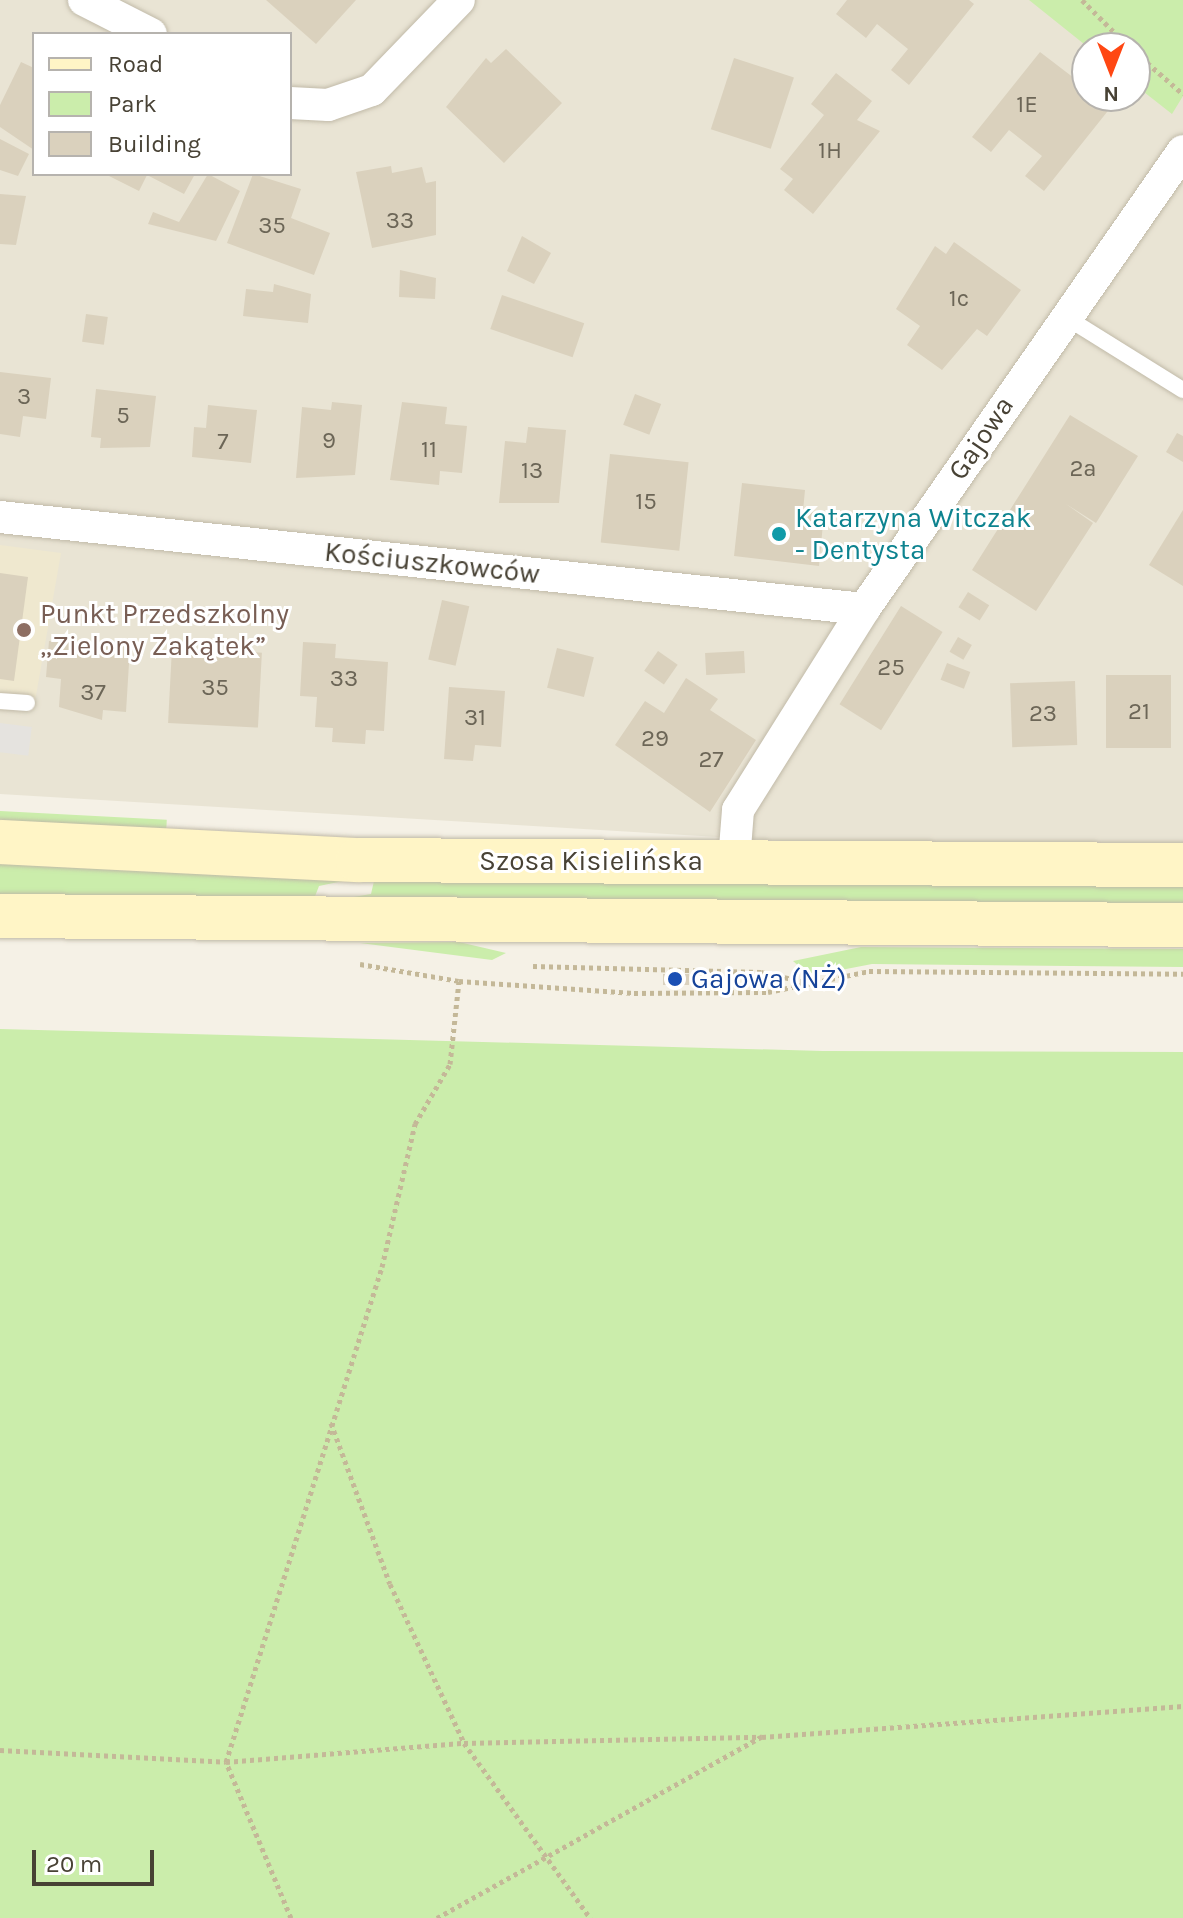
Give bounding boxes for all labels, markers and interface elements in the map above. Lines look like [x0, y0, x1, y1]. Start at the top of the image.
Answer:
legend [32, 32, 292, 176]
north arrow [1071, 32, 1151, 112]
text: Road [108, 50, 163, 78]
text: N [1103, 81, 1119, 107]
text: Park [108, 90, 157, 118]
house number: 1E [1016, 91, 1038, 119]
text: Building [108, 130, 201, 158]
house number: 1H [818, 137, 842, 165]
house number: 33 [386, 207, 414, 235]
house number: 35 [258, 212, 286, 240]
house number: 1c [949, 285, 969, 313]
house number: 3 [17, 383, 31, 411]
street label: Gajowa [941, 390, 1021, 486]
house number: 5 [116, 402, 130, 430]
house number: 9 [322, 427, 336, 455]
house number: 7 [217, 428, 229, 456]
house number: 11 [421, 436, 437, 464]
house number: 2a [1069, 455, 1097, 483]
house number: 13 [521, 457, 543, 485]
house number: 15 [635, 488, 657, 516]
place label: Katarzyna Witczak - Dentysta [795, 501, 1032, 567]
marker: Katarzyna Witczak - Dentysta [770, 525, 788, 543]
street label: Kościuszkowców [323, 535, 541, 591]
place label: Punkt Przedszkolny „Zielony Zakątek” [40, 597, 289, 663]
marker: Punkt Przedszkolny „Zielony Zakątek” [15, 621, 33, 639]
house number: 25 [877, 654, 905, 682]
house number: 33 [330, 665, 358, 693]
house number: 35 [201, 674, 229, 702]
house number: 37 [80, 679, 106, 707]
house number: 21 [1128, 698, 1150, 726]
house number: 23 [1029, 700, 1057, 728]
house number: 31 [464, 704, 486, 732]
house number: 29 [641, 725, 669, 753]
house number: 27 [698, 746, 724, 774]
street label: Szosa Kisielińska [479, 844, 703, 878]
place label: Gajowa (NŻ) [691, 962, 846, 996]
marker: Gajowa (NŻ) [666, 970, 684, 988]
scale bar [36, 1834, 158, 1884]
text: 20 m [46, 1850, 102, 1878]

